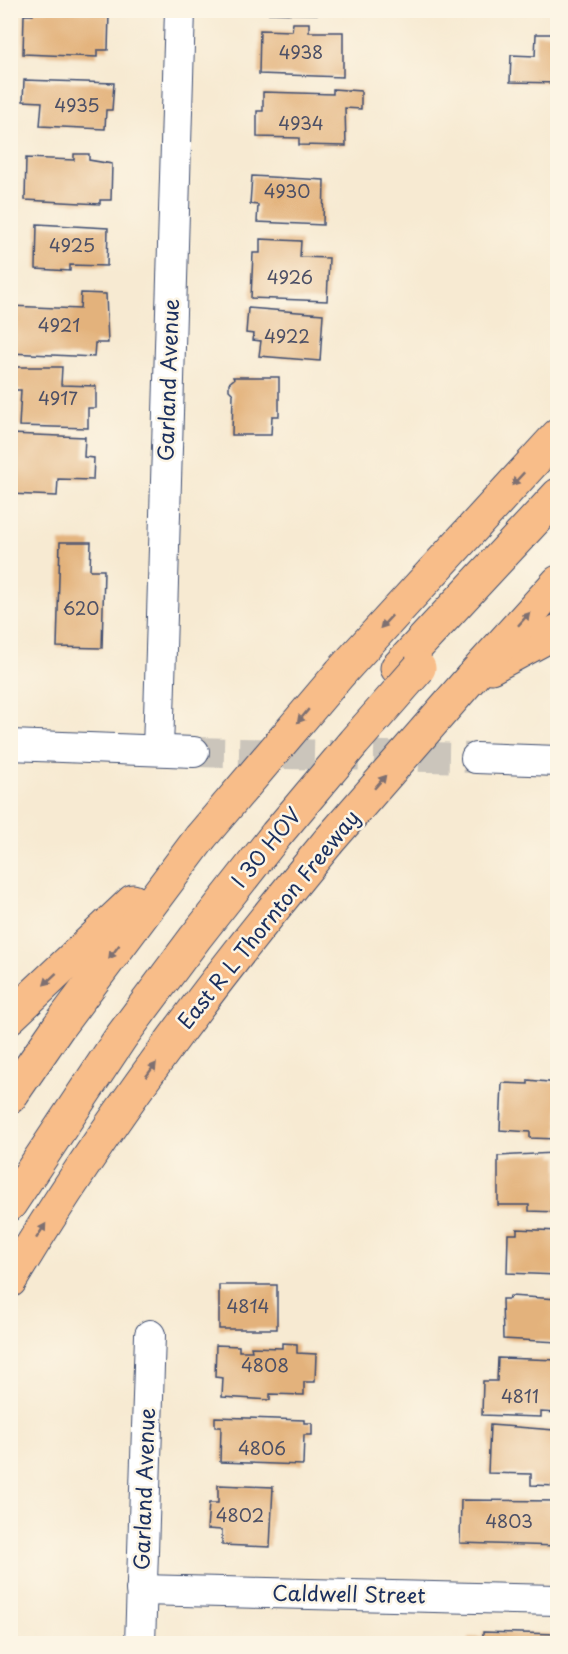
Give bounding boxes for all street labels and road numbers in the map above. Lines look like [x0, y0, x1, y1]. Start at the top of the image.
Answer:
street label: Garland Avenue [148, 298, 186, 462]
street label: I 30 HOV [223, 800, 308, 894]
street label: East R L Thornton Freeway [169, 802, 366, 1035]
street label: Garland Avenue [124, 1407, 162, 1571]
street label: Caldwell Street [272, 1576, 426, 1610]

